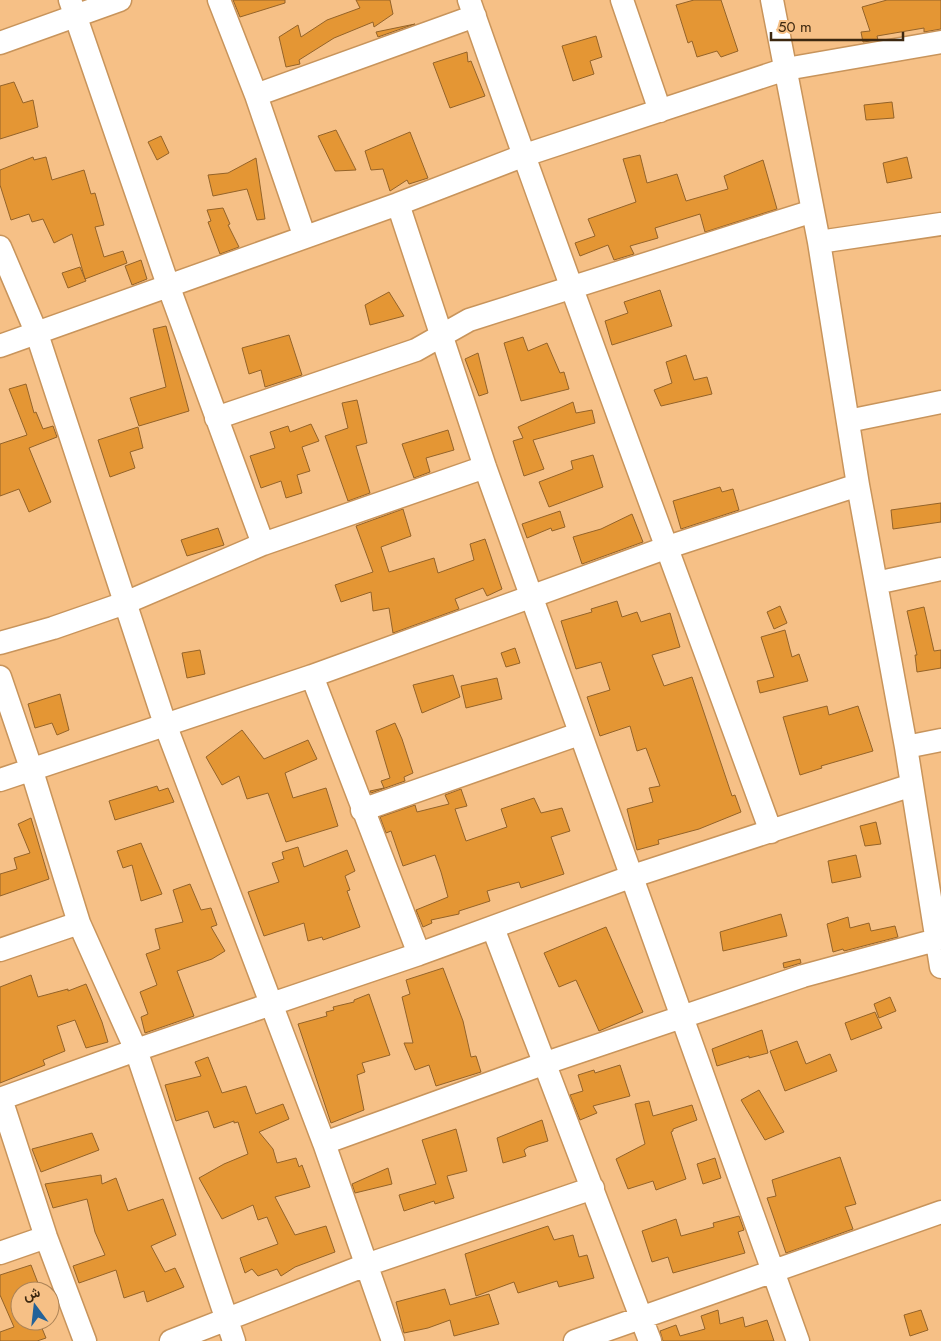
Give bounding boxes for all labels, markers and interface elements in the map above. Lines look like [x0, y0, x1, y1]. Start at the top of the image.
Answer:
scale bar [771, 10, 904, 42]
text: 50 m [778, 16, 812, 38]
north arrow [10, 1281, 60, 1331]
text: ش [21, 1282, 43, 1305]

